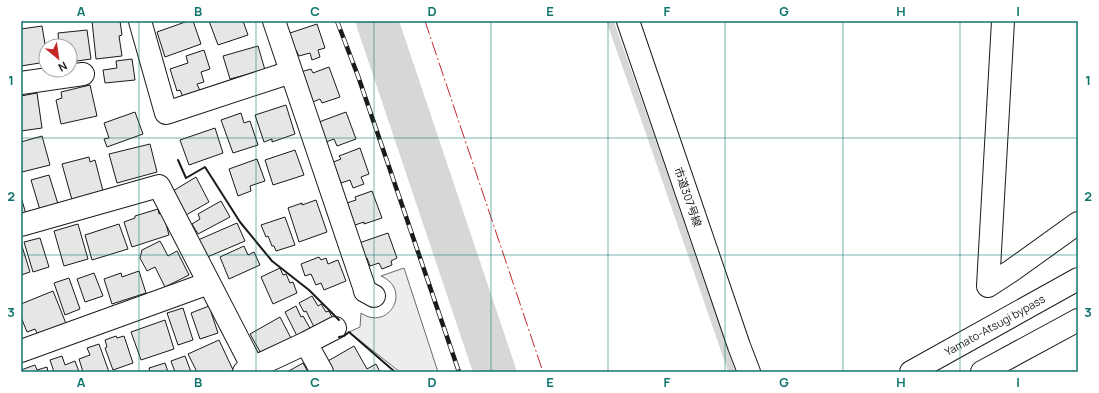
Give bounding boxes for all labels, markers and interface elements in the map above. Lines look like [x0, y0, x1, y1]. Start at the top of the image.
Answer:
text: A [77, 2, 86, 20]
text: B [194, 2, 202, 20]
text: C [310, 2, 320, 20]
text: D [427, 2, 437, 20]
text: E [546, 2, 554, 20]
text: F [664, 2, 671, 20]
text: G [779, 2, 789, 20]
text: H [896, 2, 906, 20]
text: I [1016, 2, 1020, 20]
north arrow [38, 38, 78, 78]
text: N [56, 59, 70, 76]
text: 1 [8, 71, 14, 89]
text: 1 [1085, 71, 1091, 89]
street label: 市道307号線 [671, 165, 706, 229]
text: 2 [7, 187, 15, 205]
text: 2 [1084, 187, 1092, 205]
street label: Yamato-Atsugi bypass [942, 291, 1048, 359]
text: 3 [7, 303, 15, 321]
text: 3 [1084, 303, 1092, 321]
text: A [77, 373, 86, 391]
text: B [194, 373, 202, 391]
text: C [310, 373, 320, 391]
text: D [427, 373, 437, 391]
text: E [546, 373, 554, 391]
text: F [664, 373, 671, 391]
text: G [779, 373, 789, 391]
text: H [896, 373, 906, 391]
text: I [1016, 373, 1020, 391]

